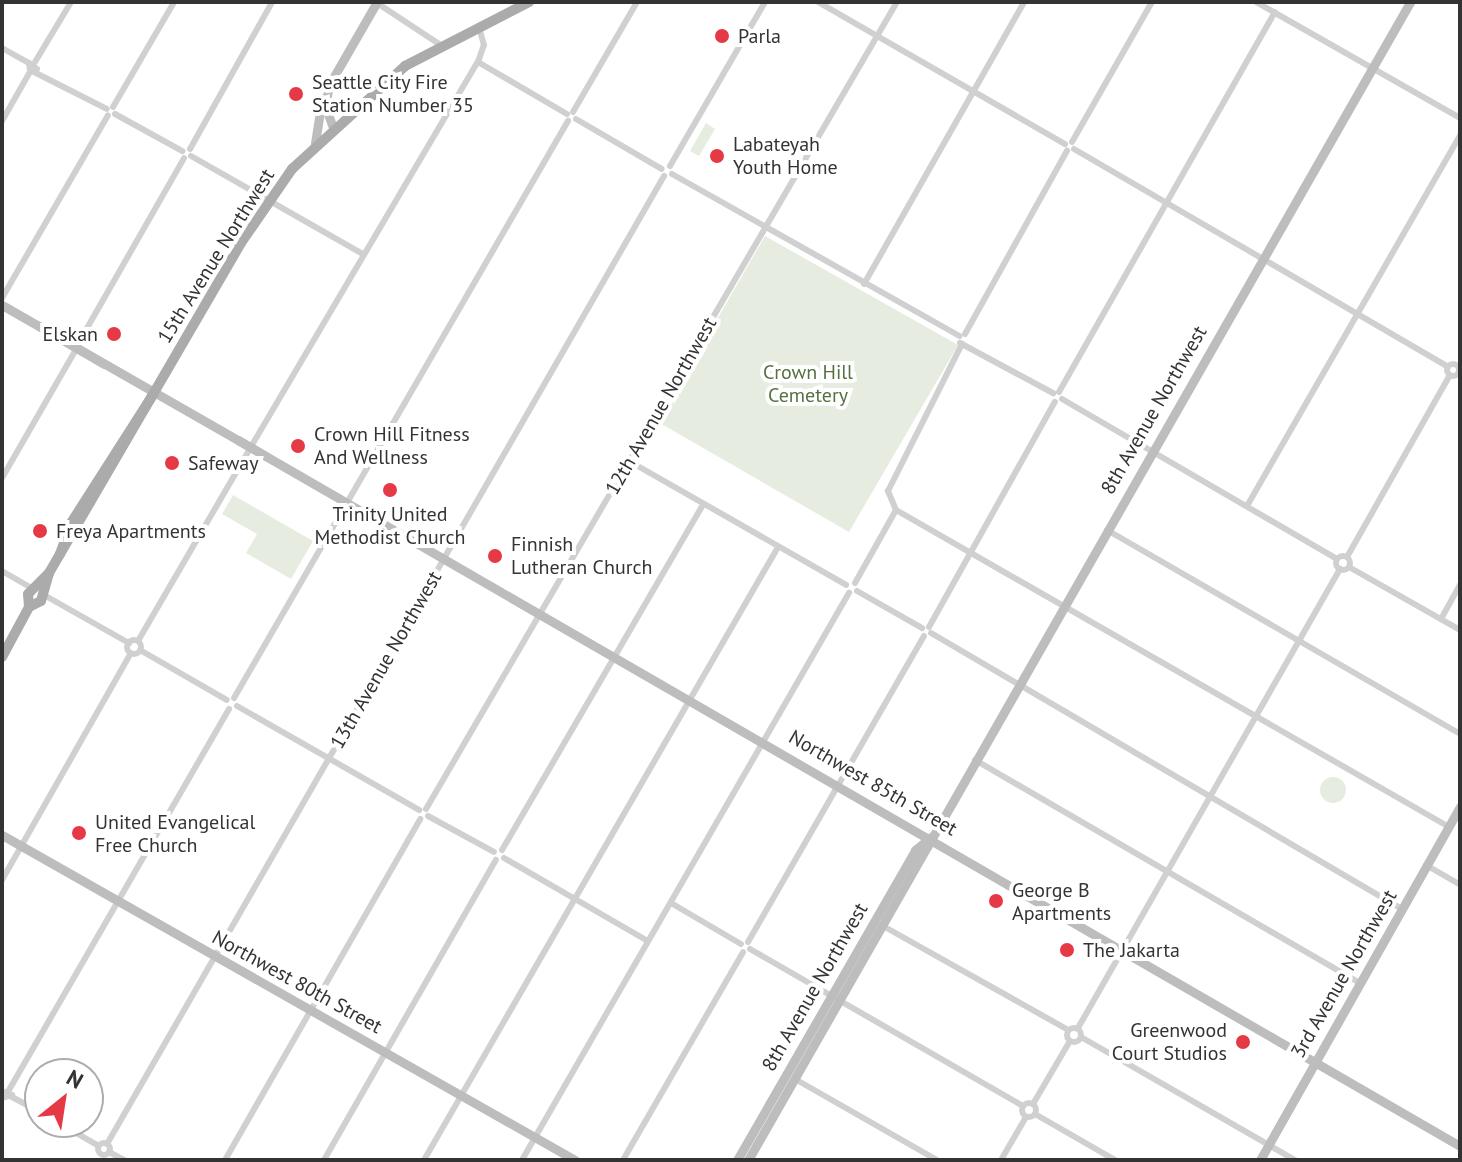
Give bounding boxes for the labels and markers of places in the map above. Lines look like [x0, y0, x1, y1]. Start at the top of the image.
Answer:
place label: Parla [738, 24, 781, 48]
marker: Parla [713, 27, 731, 45]
place label: Seattle City Fire Station Number 35 [312, 70, 474, 117]
marker: Seattle City Fire Station Number 35 [287, 85, 305, 103]
place label: Labateyah Youth Home [733, 132, 838, 179]
marker: Labateyah Youth Home [708, 147, 726, 165]
place label: Elskan [43, 322, 98, 346]
marker: Elskan [105, 325, 123, 343]
place label: Crown Hill Fitness And Wellness [314, 422, 470, 469]
marker: Crown Hill Fitness And Wellness [289, 437, 307, 455]
place label: Safeway [188, 451, 259, 475]
marker: Safeway [163, 454, 181, 472]
marker: Trinity United Methodist Church [381, 481, 399, 499]
place label: Trinity United Methodist Church [315, 502, 465, 549]
place label: Freya Apartments [56, 519, 207, 543]
marker: Freya Apartments [31, 522, 49, 540]
place label: Finnish Lutheran Church [511, 532, 652, 579]
marker: Finnish Lutheran Church [486, 547, 504, 565]
place label: United Evangelical Free Church [95, 810, 255, 857]
marker: United Evangelical Free Church [70, 824, 88, 842]
place label: George B Apartments [1012, 878, 1111, 925]
marker: George B Apartments [987, 892, 1005, 910]
place label: The Jakarta [1083, 938, 1180, 962]
marker: The Jakarta [1058, 941, 1076, 959]
place label: Greenwood Court Studios [1112, 1018, 1227, 1065]
marker: Greenwood Court Studios [1234, 1033, 1252, 1051]

